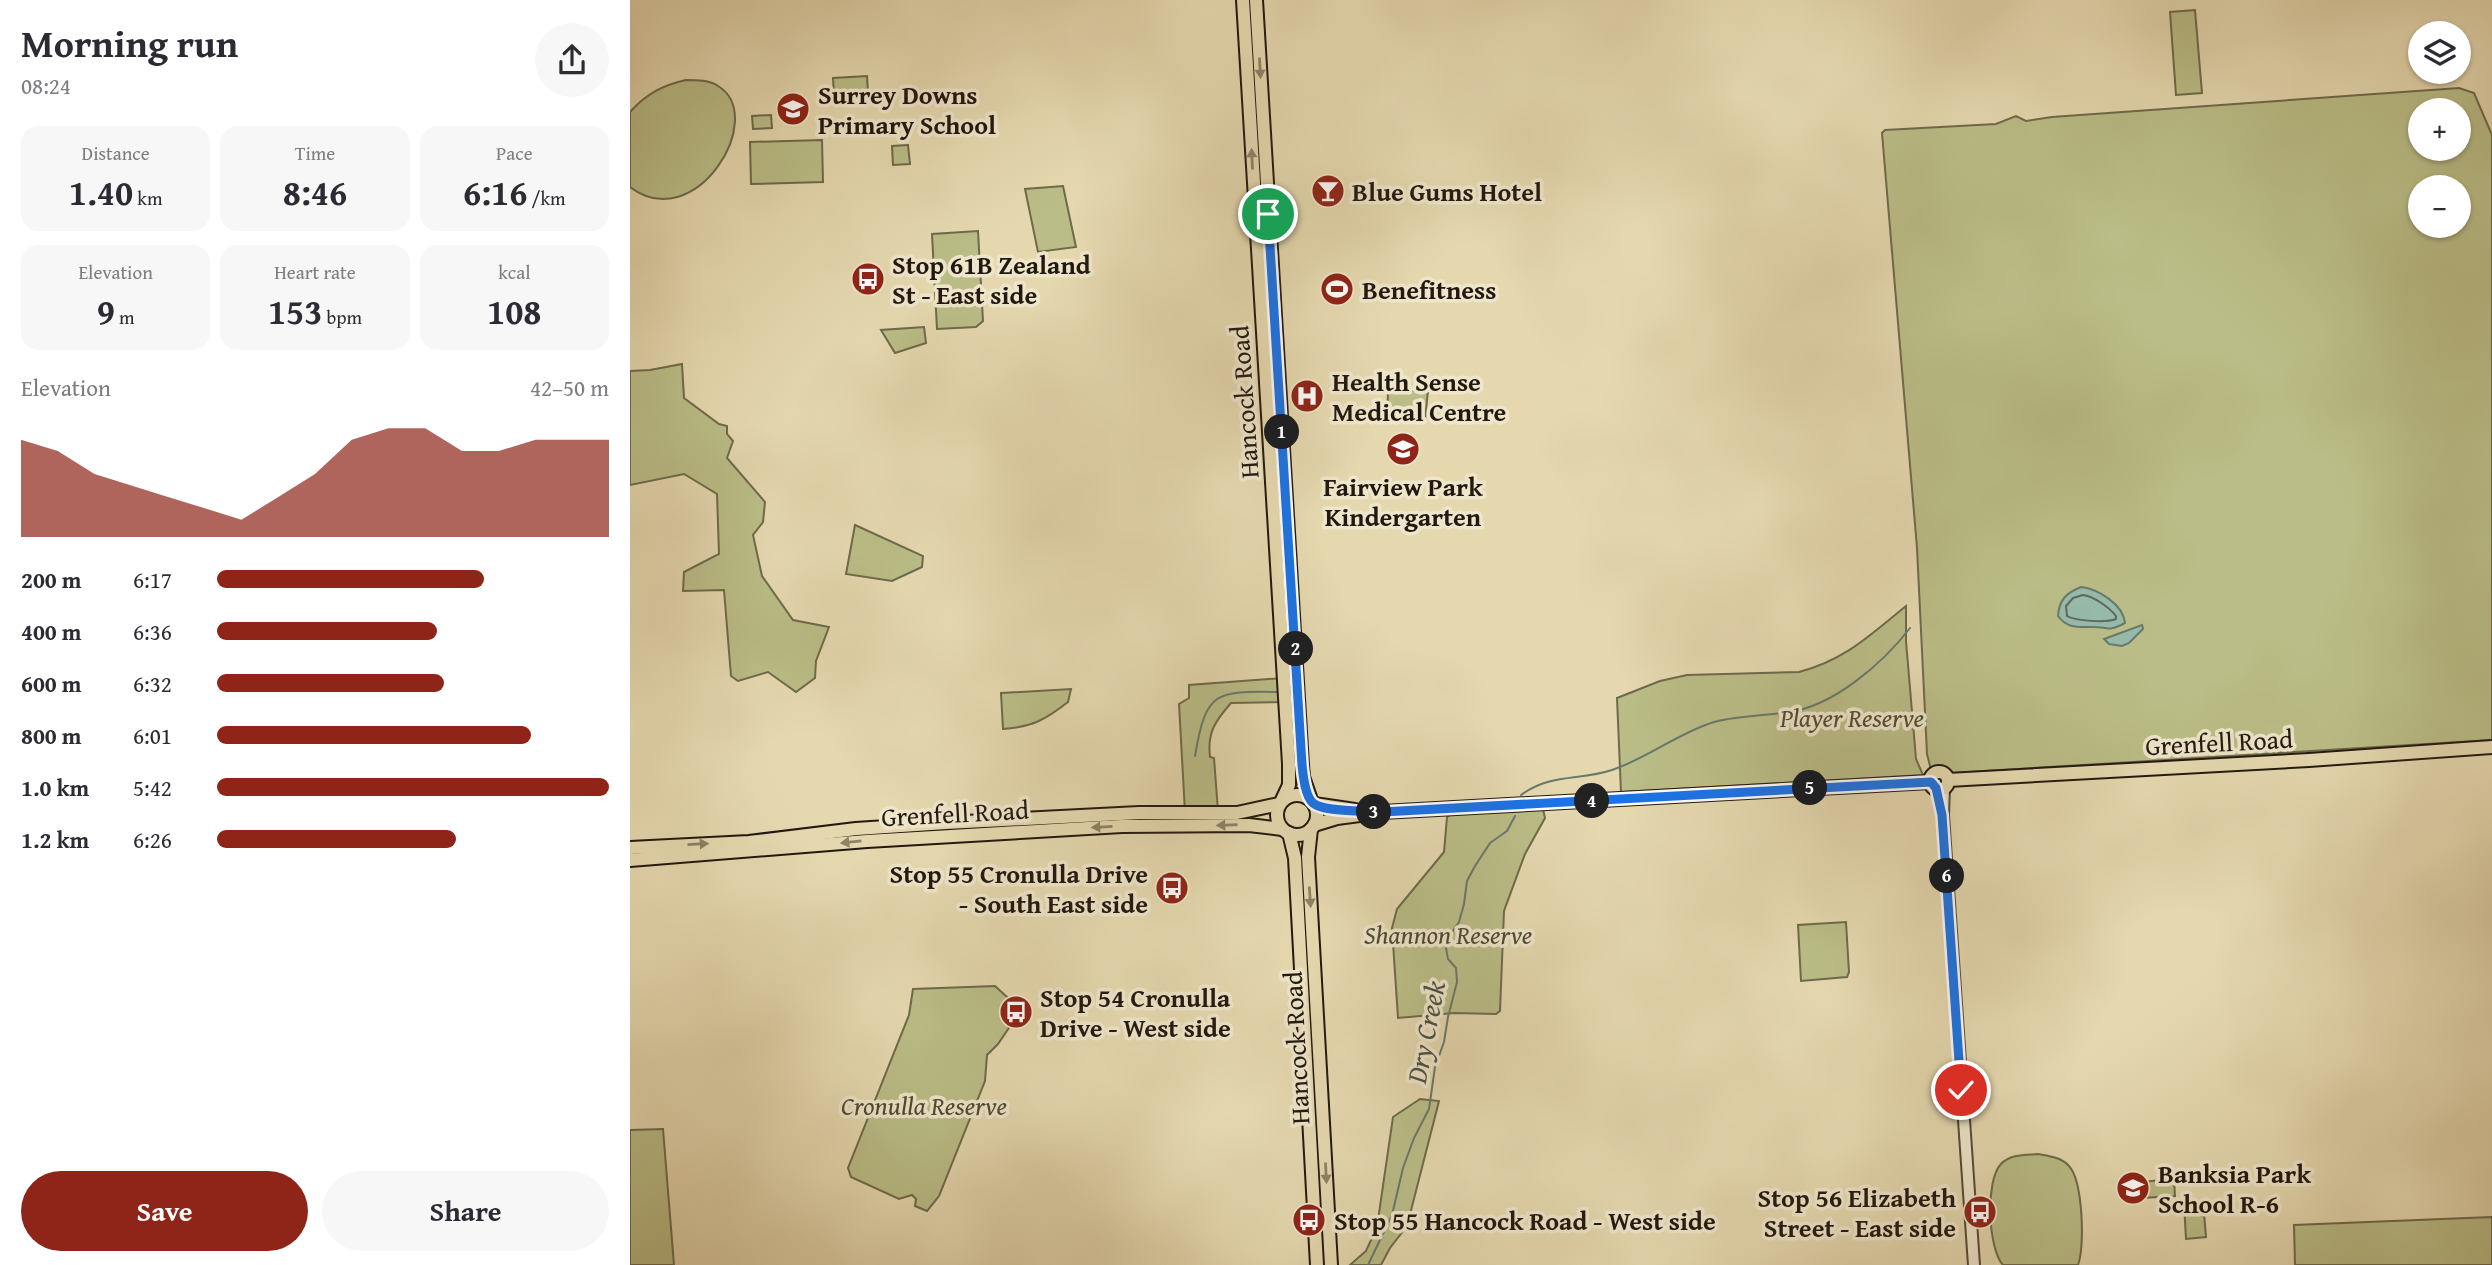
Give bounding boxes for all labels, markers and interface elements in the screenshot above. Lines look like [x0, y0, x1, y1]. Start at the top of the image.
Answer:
text: Morning run [21, 15, 238, 71]
map controls [2408, 21, 2471, 238]
button: layers [2408, 21, 2471, 84]
button: share [535, 23, 609, 97]
one-way arrow [1255, 57, 1266, 79]
text: 08:24 [21, 69, 71, 102]
place label: Surrey Downs Primary School [818, 75, 996, 144]
school or university icon: Surrey Downs Primary School [774, 90, 812, 128]
button: + [2408, 98, 2471, 161]
text: Distance [82, 139, 150, 167]
text: Time [295, 139, 335, 167]
text: Pace [496, 139, 533, 167]
one-way arrow [1246, 148, 1257, 170]
text: 1.40 [69, 167, 133, 218]
text: 8:46 [283, 167, 347, 218]
text: 6:16 [463, 167, 527, 218]
bar icon: Blue Gums Hotel [1309, 172, 1347, 210]
place label: Blue Gums Hotel [1352, 172, 1542, 211]
button: − [2408, 175, 2471, 238]
text: km [133, 184, 162, 212]
text: /km [527, 184, 566, 212]
pin [1238, 184, 1298, 244]
icon: arrive [1249, 195, 1287, 233]
place label: Stop 61B Zealand St - East side [892, 245, 1091, 314]
text: Elevation [78, 258, 153, 286]
text: Heart rate [274, 258, 356, 286]
text: kcal [498, 258, 531, 286]
bus stop icon: Stop 61B Zealand St - East side [849, 260, 887, 298]
sports icon: Benefitness [1318, 270, 1356, 308]
place label: Benefitness [1362, 270, 1496, 309]
text: 9 [97, 286, 115, 337]
text: 153 [268, 286, 322, 337]
text: 108 [487, 286, 542, 337]
text: m [115, 303, 135, 331]
text: bpm [322, 303, 362, 331]
street label: Hancock Road [1219, 324, 1269, 480]
place label: Health Sense Medical Centre [1332, 362, 1506, 431]
text: Elevation [21, 371, 111, 404]
text: 42–50 m [530, 371, 609, 404]
hospital icon: Health Sense Medical Centre [1288, 377, 1326, 415]
pin: 1 [1264, 414, 1300, 450]
text: 1 [1277, 417, 1286, 445]
school or university icon: Fairview Park Kindergarten [1384, 430, 1422, 468]
place label: Fairview Park Kindergarten [1323, 467, 1483, 536]
text: 200 m [21, 563, 82, 596]
text: 6:17 [133, 563, 172, 596]
text: 400 m [21, 615, 82, 648]
text: 6:36 [133, 615, 172, 648]
pin: 2 [1278, 632, 1314, 666]
text: 2 [1291, 634, 1300, 662]
text: 600 m [21, 667, 82, 700]
text: 6:32 [133, 667, 172, 700]
park label: Player Reserve [1779, 698, 1924, 737]
text: 800 m [21, 719, 82, 752]
text: 6:01 [133, 719, 172, 752]
street label: Grenfell Road [2144, 719, 2294, 765]
pin: 5 [1792, 770, 1828, 806]
text: 1.0 km [21, 771, 89, 804]
text: 5:42 [133, 771, 172, 804]
text: 5 [1805, 773, 1814, 801]
pin: 4 [1574, 784, 1609, 818]
text: 4 [1587, 786, 1596, 814]
street label: Grenfell Road [880, 790, 1030, 836]
pin: 3 [1356, 794, 1392, 830]
text: 3 [1369, 797, 1378, 825]
one-way arrow [1215, 820, 1237, 831]
one-way arrow [1091, 822, 1113, 833]
text: 1.2 km [21, 823, 89, 856]
text: 6:26 [133, 823, 172, 856]
one-way arrow [839, 837, 861, 848]
one-way arrow [687, 839, 709, 850]
place label: Stop 55 Cronulla Drive - South East side [890, 854, 1148, 923]
pin: 6 [1930, 858, 1964, 894]
text: 6 [1942, 861, 1951, 889]
bus stop icon: Stop 55 Cronulla Drive - South East side [1153, 869, 1191, 907]
one-way arrow [1305, 886, 1316, 908]
park label: Shannon Reserve [1364, 915, 1532, 954]
street label: Hancock Road [1273, 970, 1319, 1126]
water label: Dry Creek [1395, 977, 1455, 1088]
place label: Stop 54 Cronulla Drive - West side [1040, 978, 1231, 1047]
bus stop icon: Stop 54 Cronulla Drive - West side [997, 993, 1035, 1031]
pin [1931, 1060, 1991, 1120]
icon: check [1942, 1071, 1980, 1109]
park label: Cronulla Reserve [841, 1086, 1007, 1125]
place label: Banksia Park School R-6 [2158, 1154, 2311, 1223]
one-way arrow [1321, 1162, 1332, 1184]
school or university icon: Banksia Park School R-6 [2114, 1169, 2152, 1207]
button: Save [21, 1171, 308, 1251]
button: Share [322, 1171, 609, 1251]
place label: Stop 56 Elizabeth Street - East side [1758, 1178, 1957, 1247]
bus stop icon: Stop 56 Elizabeth Street - East side [1961, 1193, 1999, 1231]
bus stop icon: Stop 55 Hancock Road - West side [1290, 1201, 1328, 1239]
place label: Stop 55 Hancock Road - West side [1334, 1201, 1716, 1240]

